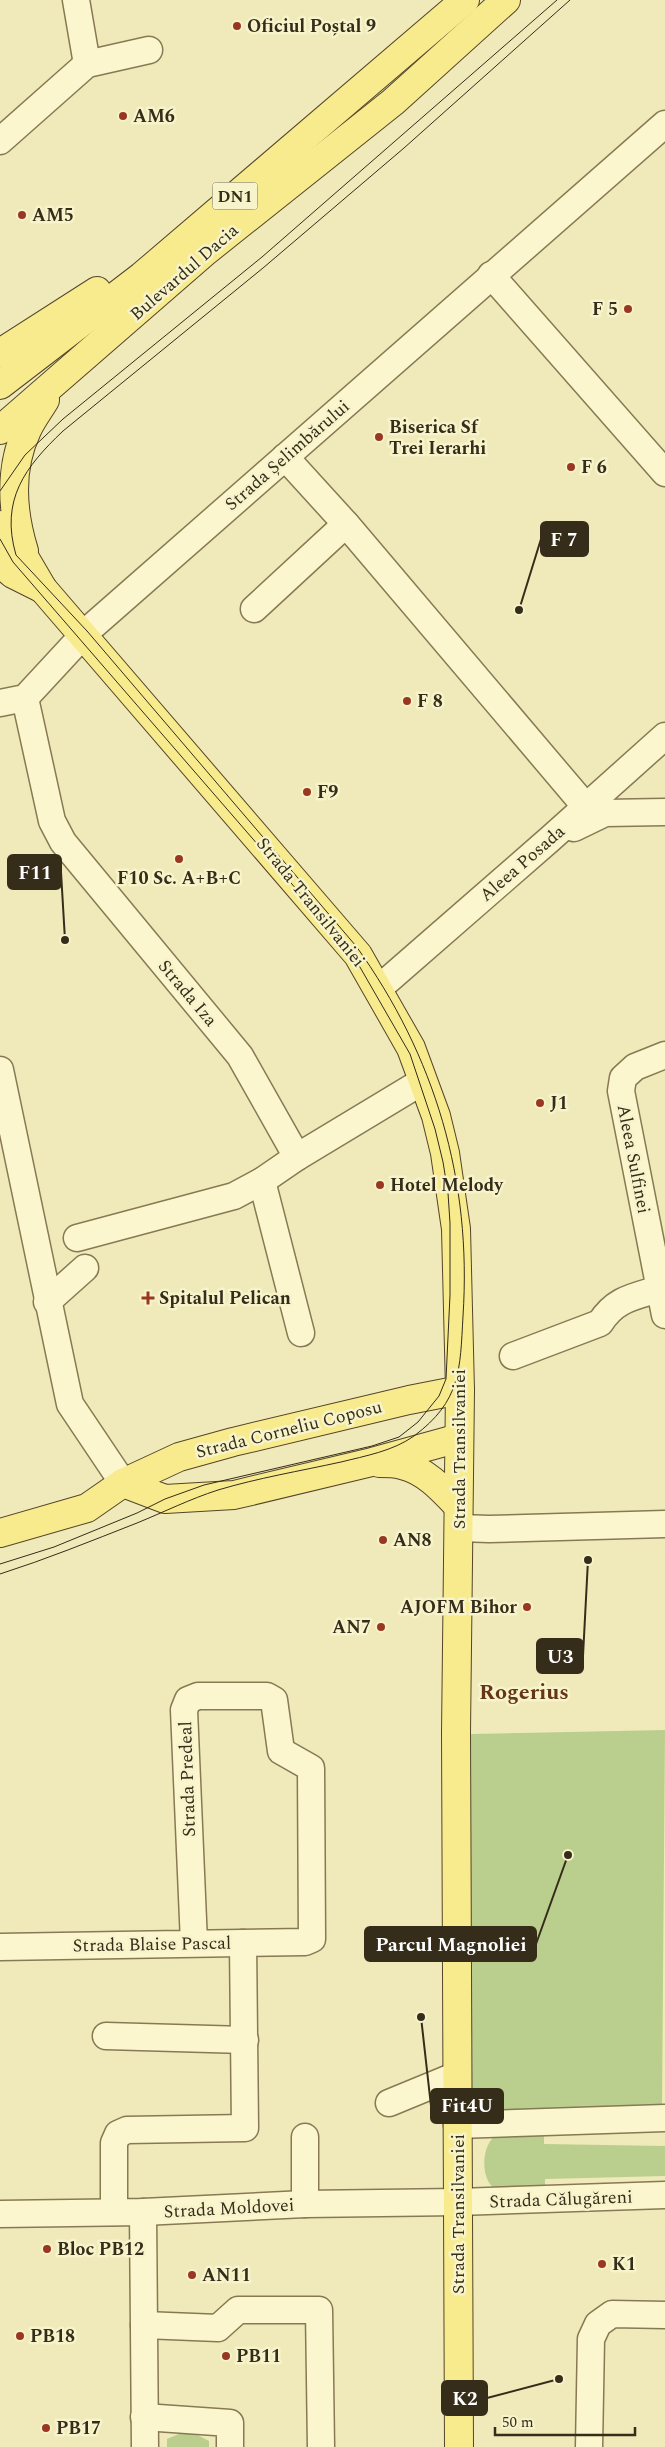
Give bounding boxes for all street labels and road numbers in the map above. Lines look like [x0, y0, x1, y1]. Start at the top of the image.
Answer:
road number: DN1 [212, 182, 258, 210]
street label: Bulevardul Dacia [124, 217, 245, 327]
street label: Strada Șelimbărului [219, 393, 356, 517]
street label: Aleea Posada [474, 818, 571, 908]
street label: Strada Transilvaniei [250, 831, 372, 973]
street label: Strada Iza [151, 954, 224, 1033]
street label: Aleea Sulfinei [610, 1102, 657, 1216]
street label: Strada Transilvaniei [446, 1369, 473, 1529]
street label: Strada Corneliu Coposu [193, 1393, 385, 1466]
street label: Strada Predeal [172, 1721, 203, 1837]
street label: Strada Blaise Pascal [73, 1930, 231, 1959]
street label: Strada Transilvaniei [445, 2134, 472, 2294]
street label: Strada Călugăreni [489, 2184, 633, 2215]
street label: Strada Moldovei [163, 2192, 295, 2225]

